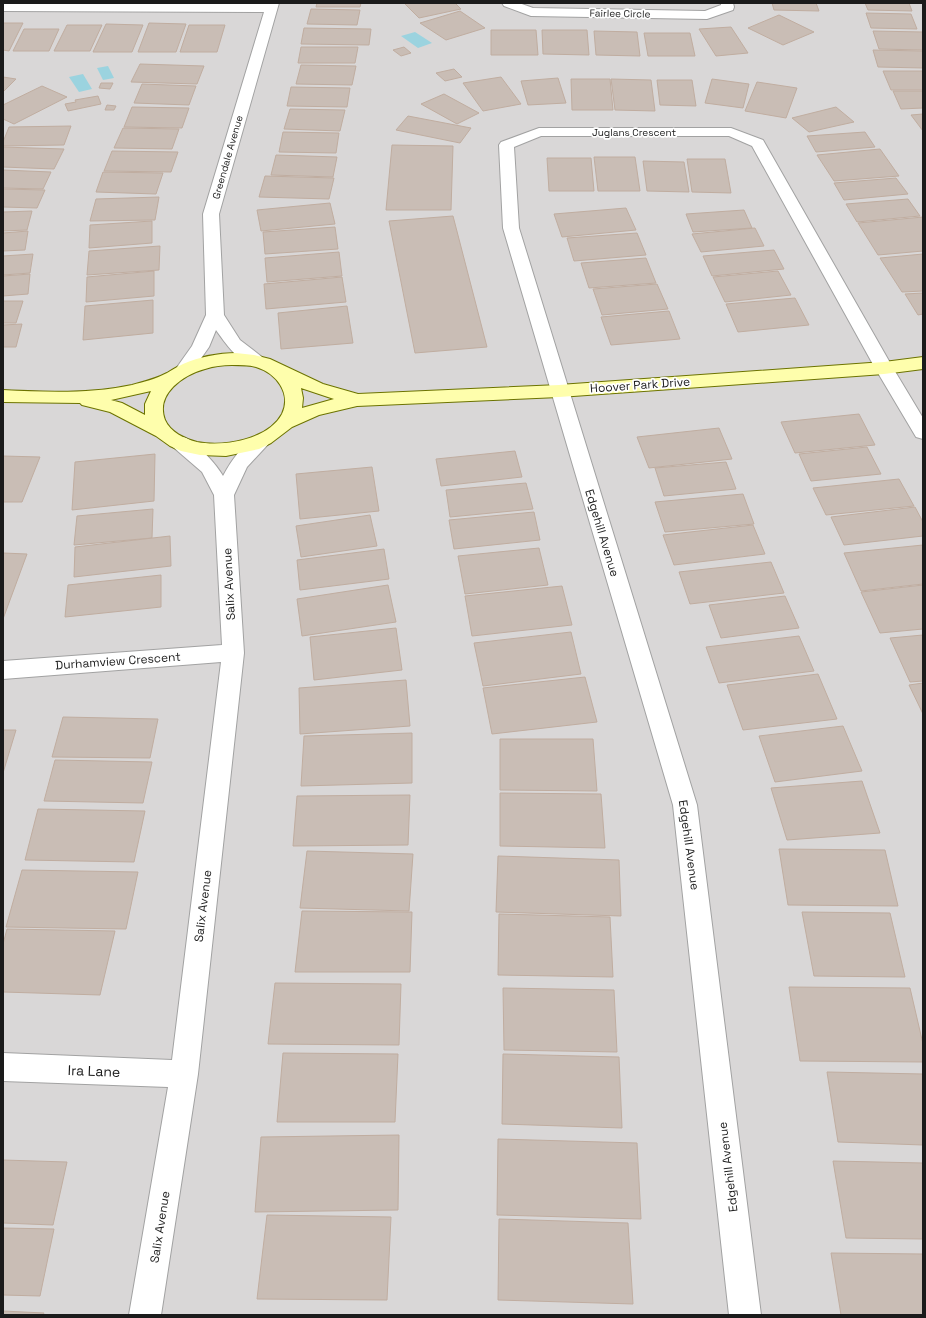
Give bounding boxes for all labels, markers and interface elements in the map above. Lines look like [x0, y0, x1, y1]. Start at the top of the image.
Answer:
street label: Fairlee Circle [589, 6, 651, 21]
street label: Greendale Avenue [209, 114, 246, 200]
street label: Juglans Crescent [592, 126, 676, 139]
street label: Hoover Park Drive [589, 374, 691, 396]
street label: Edgehill Avenue [581, 487, 623, 579]
street label: Salix Avenue [219, 547, 239, 621]
street label: Durhamview Crescent [55, 649, 181, 673]
street label: Edgehill Avenue [675, 799, 703, 891]
street label: Salix Avenue [191, 869, 215, 943]
street label: Ira Lane [67, 1061, 121, 1081]
street label: Edgehill Avenue [715, 1121, 741, 1213]
street label: Salix Avenue [146, 1190, 174, 1264]

